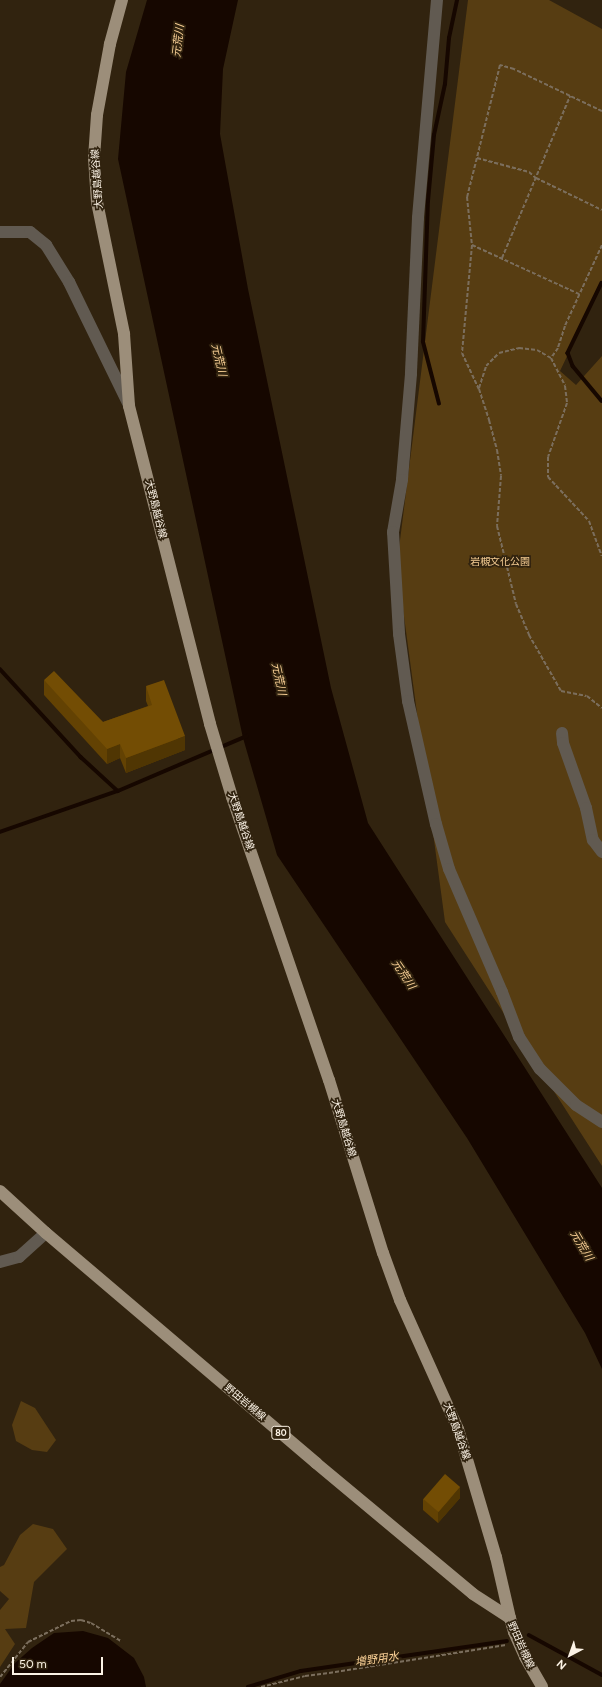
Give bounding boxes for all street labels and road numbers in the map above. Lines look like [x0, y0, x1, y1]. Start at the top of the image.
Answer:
street label: 大野島越谷線 [89, 149, 105, 209]
street label: 大野島越谷線 [143, 478, 169, 540]
street label: 大野島越谷線 [226, 791, 256, 851]
street label: 大野島越谷線 [329, 1098, 359, 1158]
street label: 野田岩槻線 [222, 1381, 268, 1423]
street label: 大野島越谷線 [441, 1401, 473, 1461]
road number: 80 [271, 1426, 291, 1440]
street label: 野田岩槻線 [505, 1620, 537, 1670]

